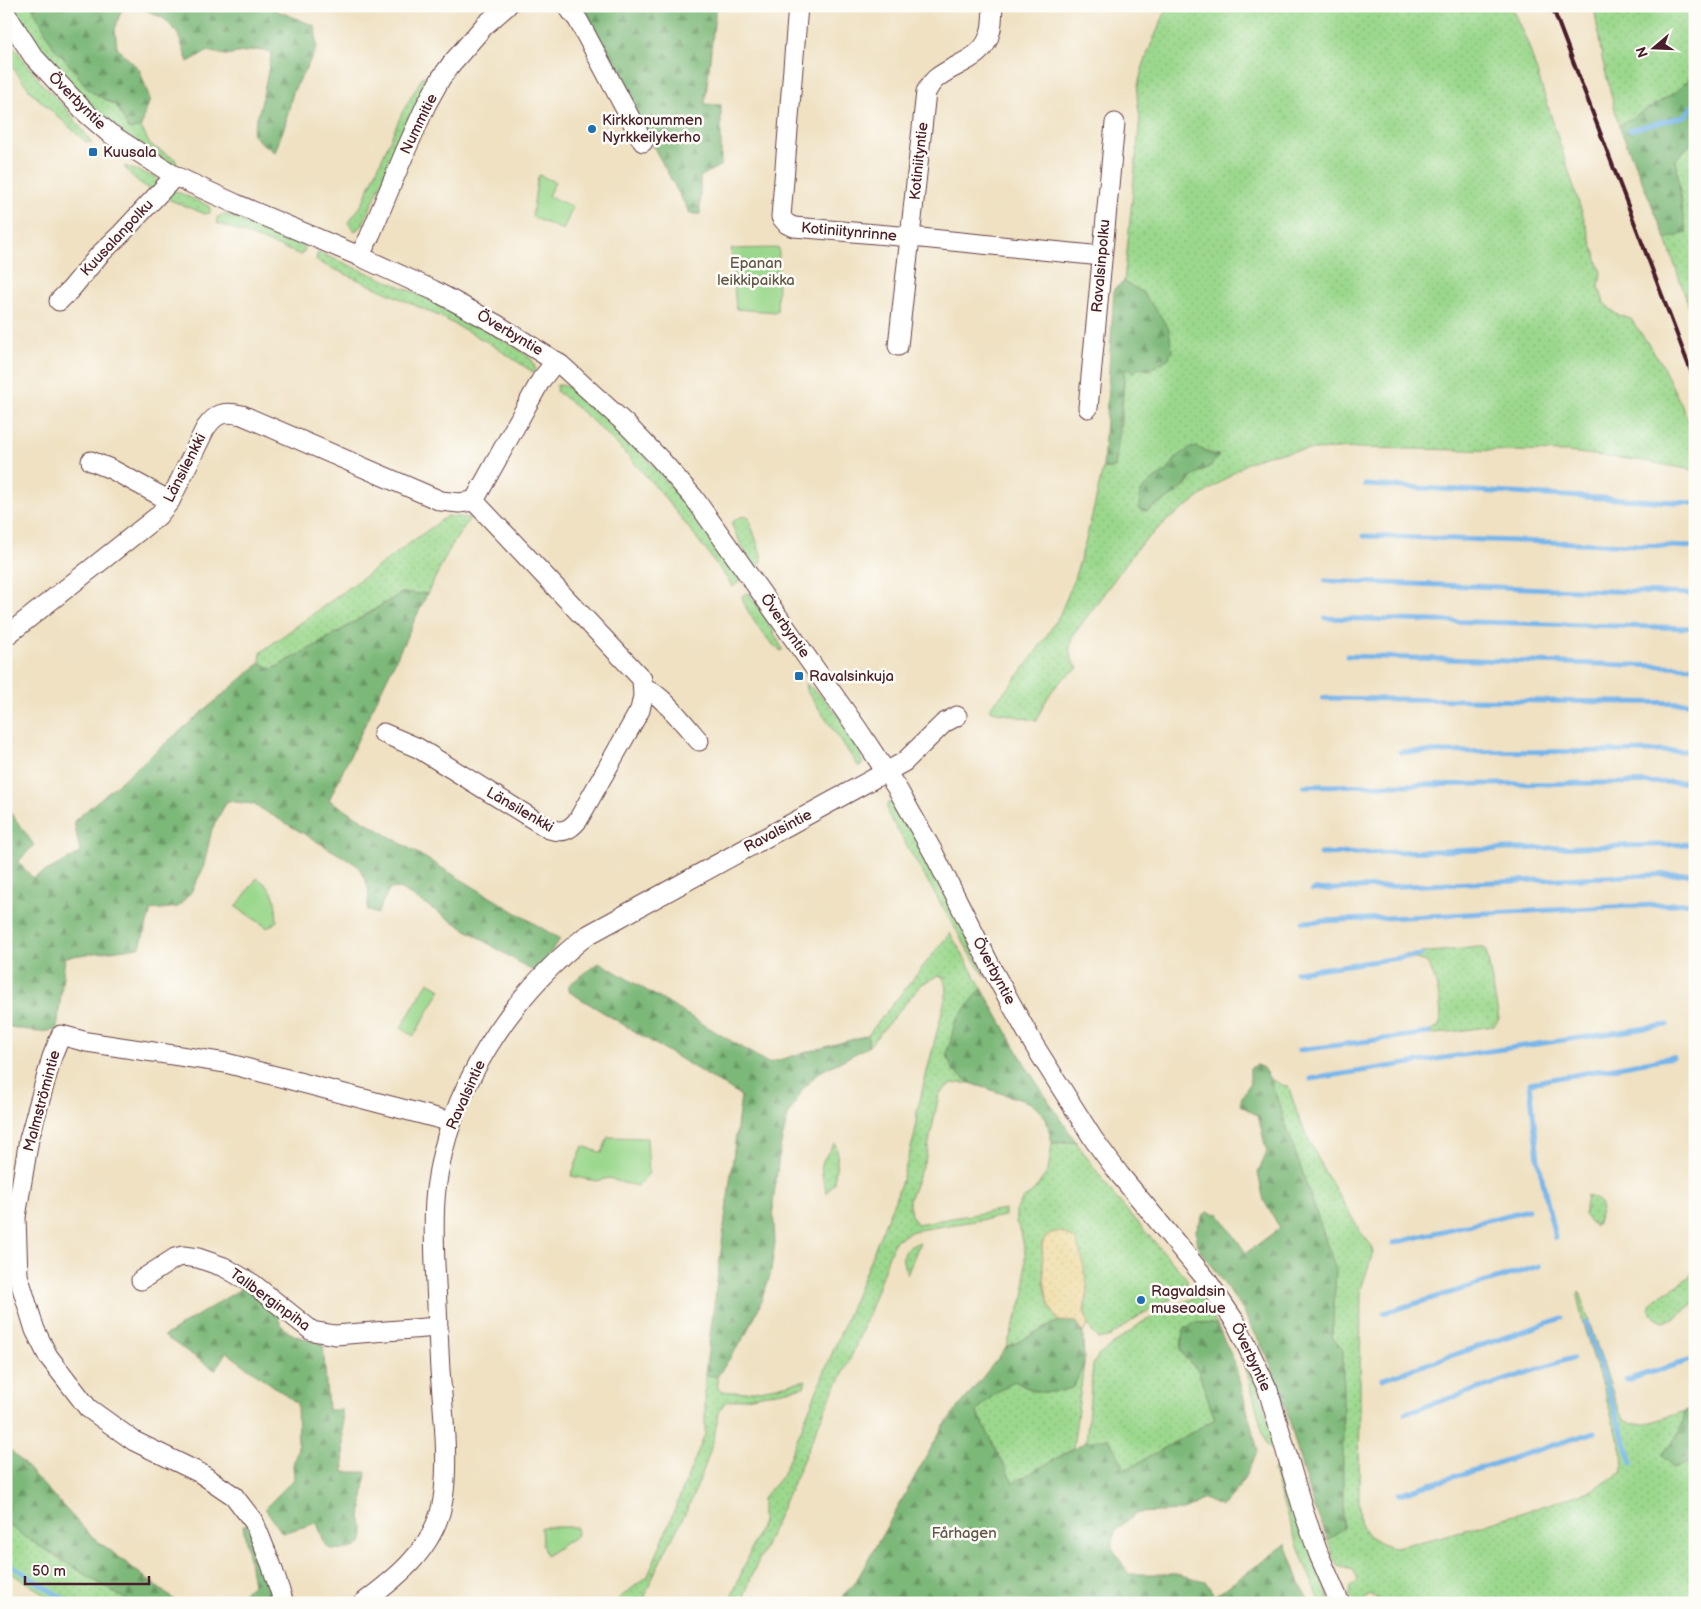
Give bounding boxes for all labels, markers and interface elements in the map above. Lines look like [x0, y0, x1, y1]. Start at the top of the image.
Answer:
north arrow [1628, 22, 1678, 72]
text: N [1632, 44, 1652, 60]
street label: Överbyntie [44, 68, 110, 134]
street label: Nummitie [396, 91, 442, 157]
place label: Kirkkonummen Nyrkkeilykerho [602, 111, 702, 147]
street label: Kotiniityntie [905, 121, 933, 201]
marker: Kirkkonummen Nyrkkeilykerho [586, 123, 598, 135]
place label: Kuusala [103, 143, 157, 162]
marker: Kuusala [87, 146, 99, 158]
street label: Kuusalanpolku [77, 196, 157, 280]
street label: Kotiniitynrinne [800, 218, 898, 246]
street label: Ravalsinpolku [1087, 219, 1115, 313]
park label: Epanan leikkipaikka [717, 254, 795, 290]
street label: Överbyntie [473, 306, 547, 360]
street label: Länsilenkki [160, 430, 210, 506]
street label: Överbyntie [756, 590, 814, 662]
place label: Ravalsinkuja [809, 667, 894, 686]
marker: Ravalsinkuja [793, 670, 805, 682]
street label: Länsilenkki [483, 783, 557, 837]
street label: Ravalsintie [741, 805, 815, 857]
street label: Överbyntie [968, 934, 1020, 1008]
street label: Malmströmintie [19, 1048, 65, 1154]
street label: Ravalsintie [442, 1057, 490, 1133]
street label: Tallberginpiha [226, 1264, 314, 1336]
place label: Ragvaldsin museoalue [1151, 1282, 1226, 1318]
marker: Ragvaldsin museoalue [1135, 1294, 1147, 1306]
street label: Överbyntie [1227, 1320, 1275, 1395]
park label: Fårhagen [931, 1524, 997, 1543]
scale bar [25, 1554, 149, 1586]
text: 50 m [32, 1562, 66, 1581]

